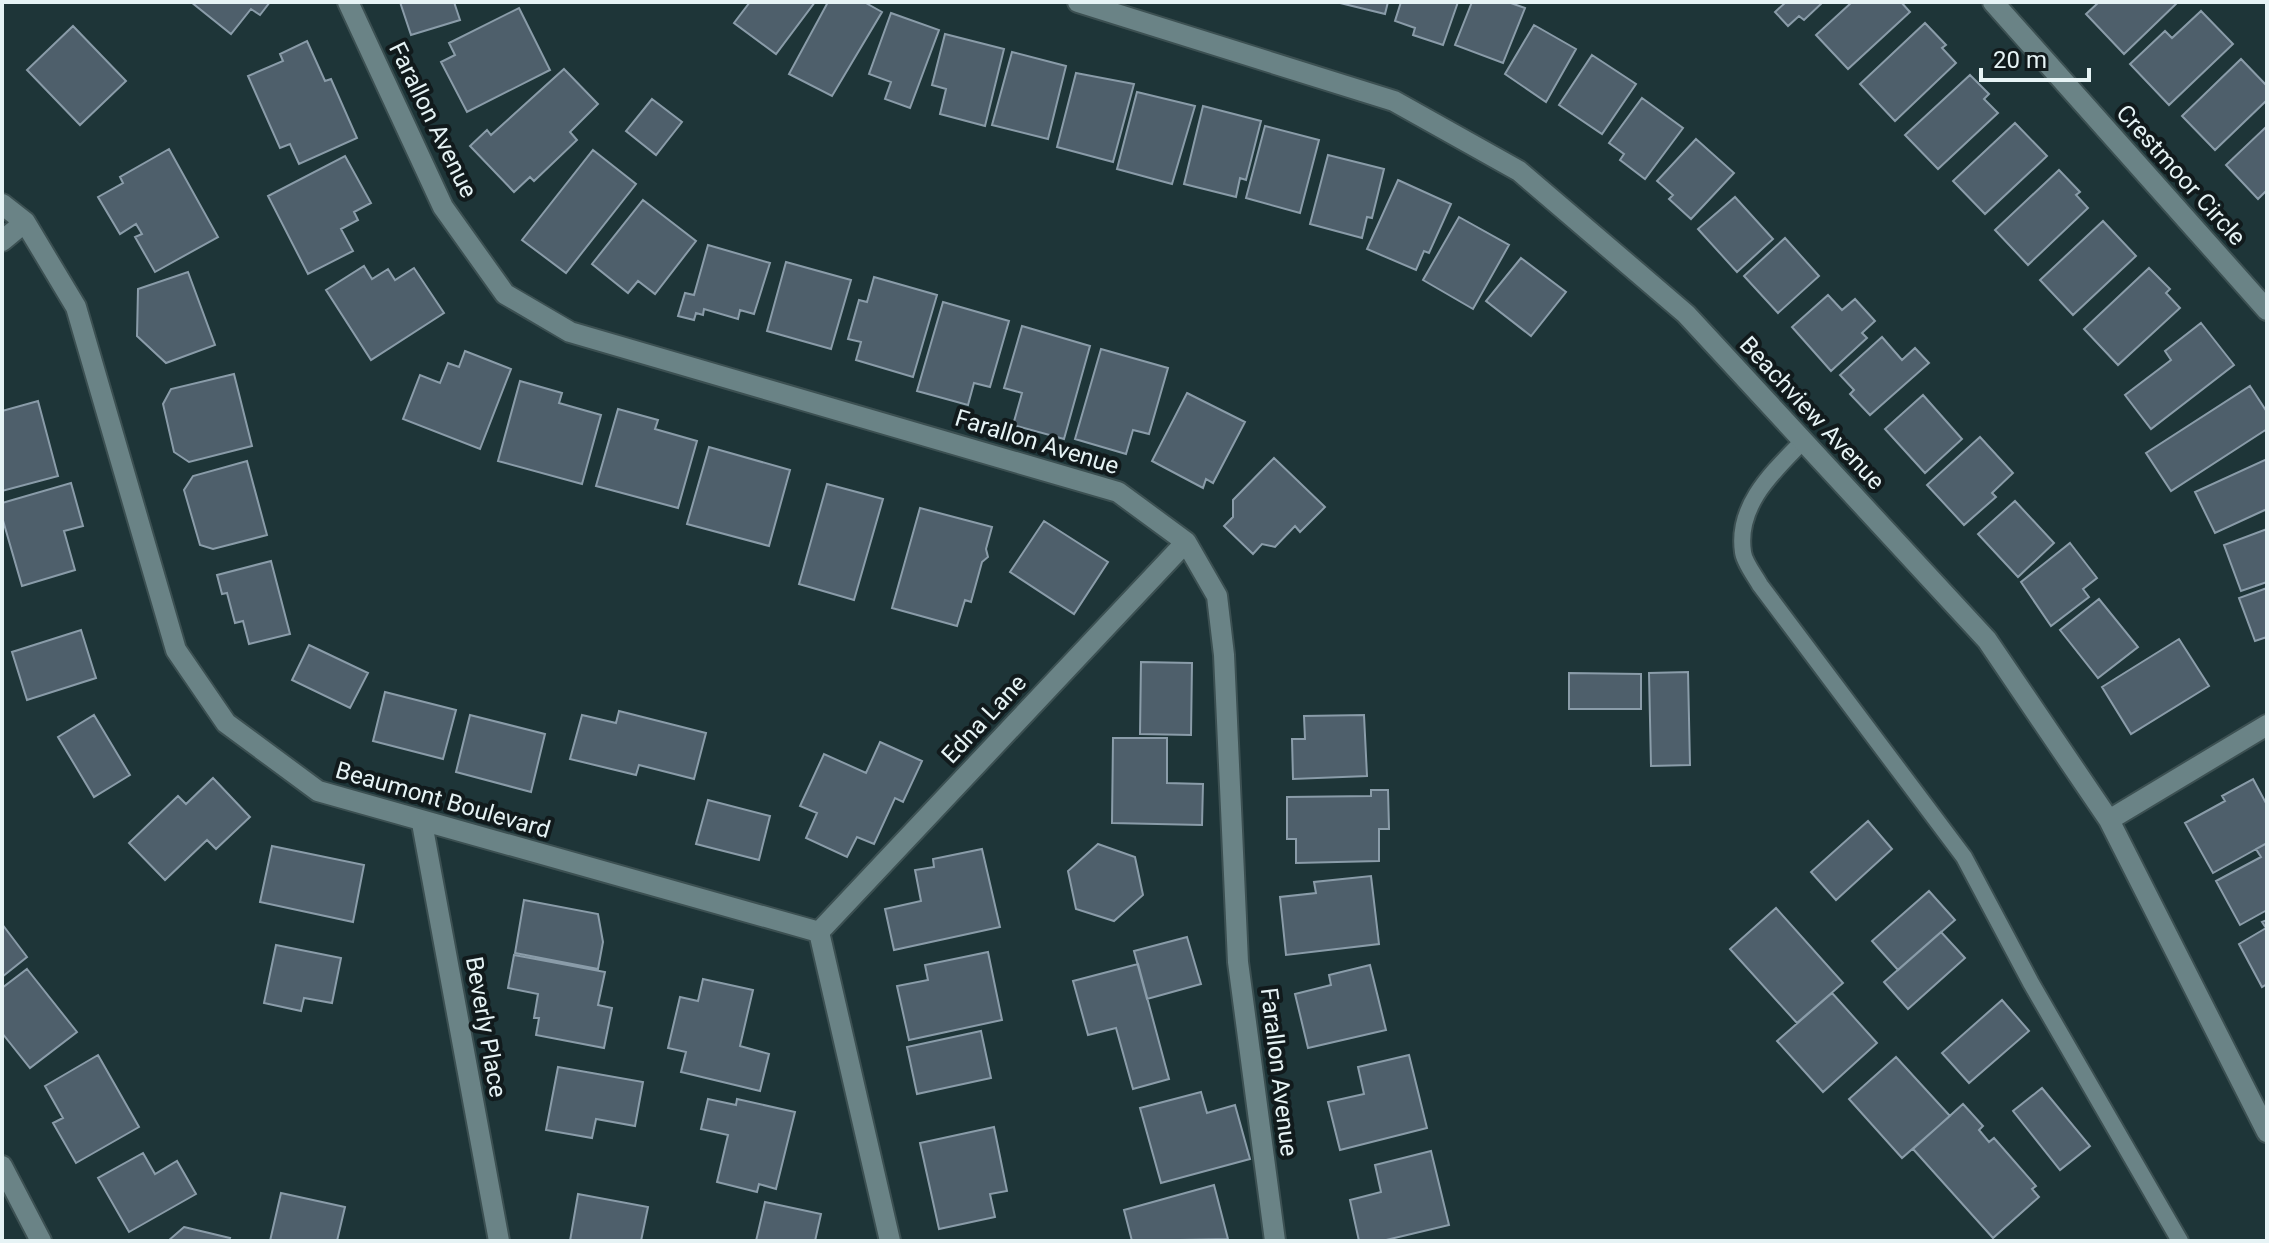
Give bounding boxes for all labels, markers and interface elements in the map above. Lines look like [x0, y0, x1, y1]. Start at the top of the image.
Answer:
scale bar [1981, 32, 2089, 82]
street label: Farallon Avenue [383, 38, 483, 202]
text: 20 m [1993, 46, 2047, 74]
street label: Crestmoor Circle [2111, 99, 2251, 251]
street label: Beachview Avenue [1734, 331, 1890, 495]
street label: Farallon Avenue [952, 404, 1122, 480]
street label: Edna Lane [936, 669, 1032, 769]
street label: Beaumont Boulevard [332, 756, 554, 844]
street label: Beverly Place [460, 954, 512, 1100]
street label: Farallon Avenue [1255, 986, 1303, 1158]

